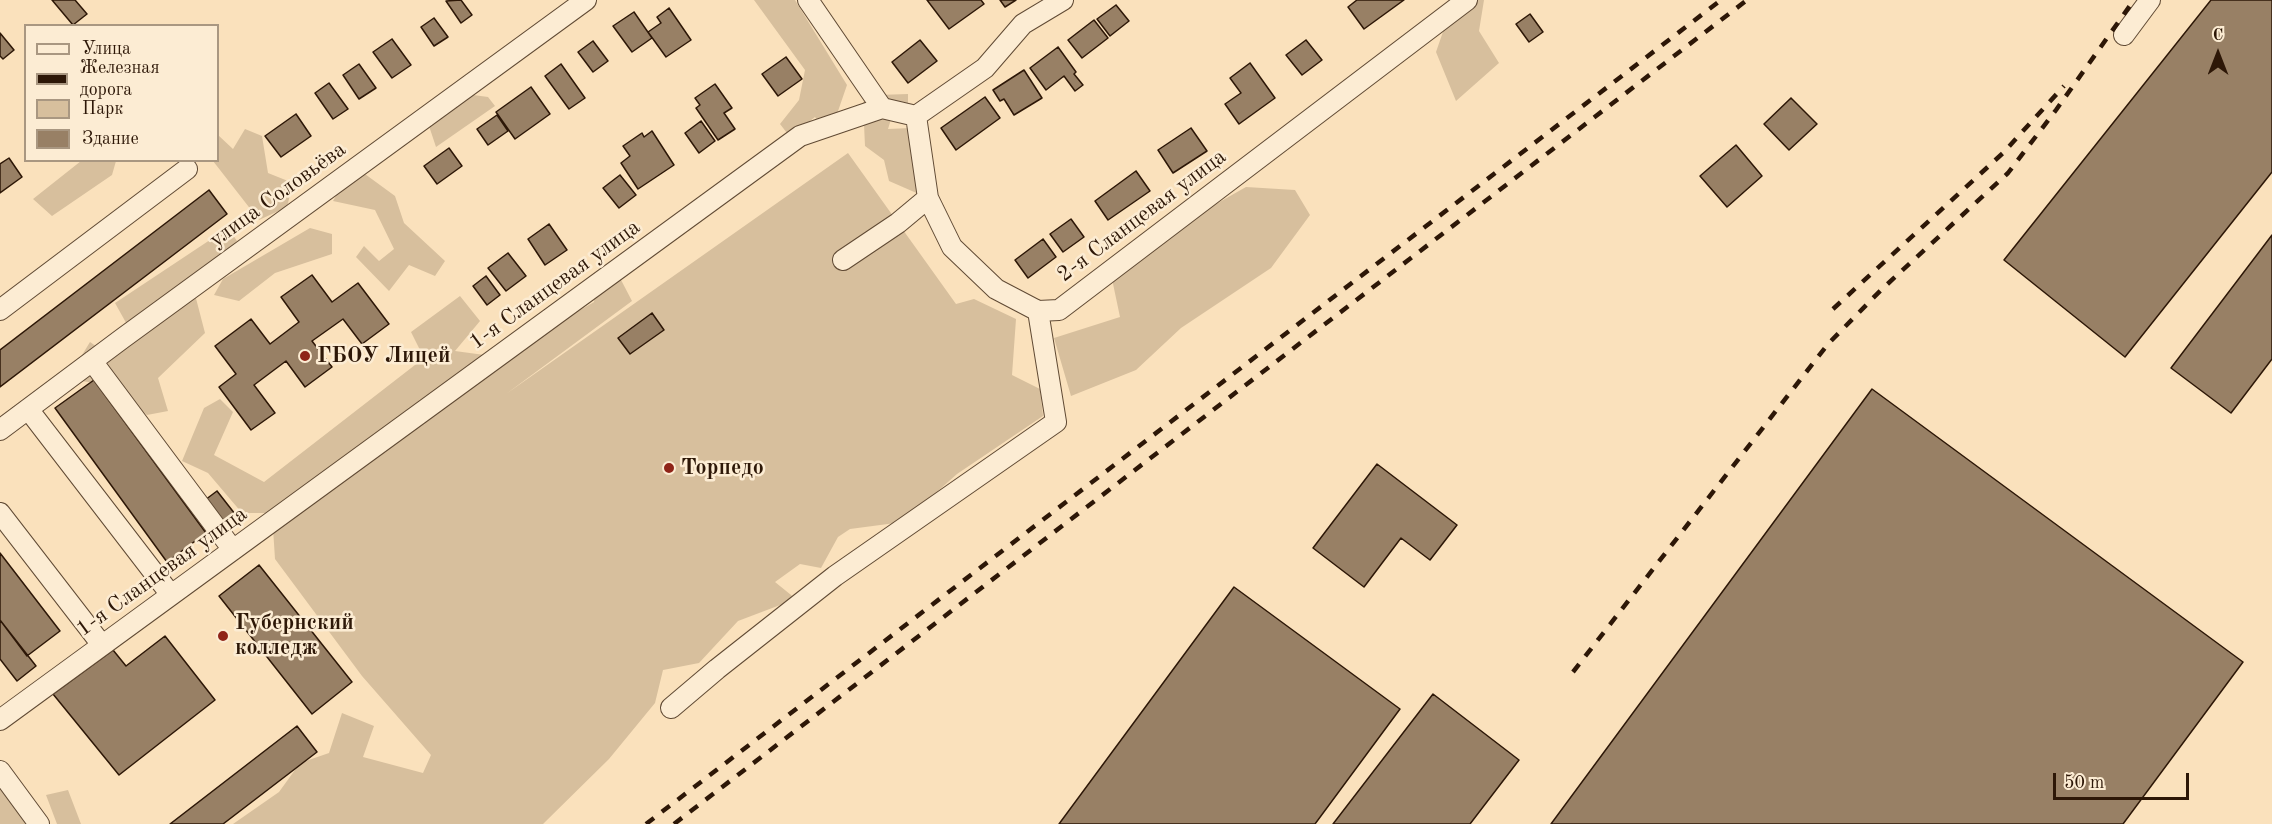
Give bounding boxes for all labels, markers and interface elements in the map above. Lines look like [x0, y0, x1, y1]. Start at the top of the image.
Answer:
legend [24, 24, 219, 162]
north arrow [2188, 24, 2248, 84]
text: С [2213, 28, 2223, 44]
text: Улица [82, 40, 131, 58]
text: Железная дорога [80, 59, 160, 99]
text: Парк [82, 100, 123, 118]
text: Здание [82, 130, 139, 148]
street label: улица Соловьёва [205, 137, 351, 253]
street label: 2-я Сланцевая улица [1052, 144, 1232, 288]
street label: 1-я Сланцевая улица [464, 214, 646, 356]
place label: ГБОУ Лицей [317, 343, 450, 369]
marker: ГБОУ Лицей [298, 349, 312, 363]
place label: Торпедо [681, 455, 764, 481]
marker: Торпедо [662, 461, 676, 475]
street label: 1-я Сланцевая улица [71, 501, 253, 643]
place label: Губернский колледж [235, 610, 354, 662]
marker: Губернский колледж [216, 629, 230, 643]
scale bar [2056, 761, 2192, 799]
text: 50 m [2064, 774, 2104, 792]

